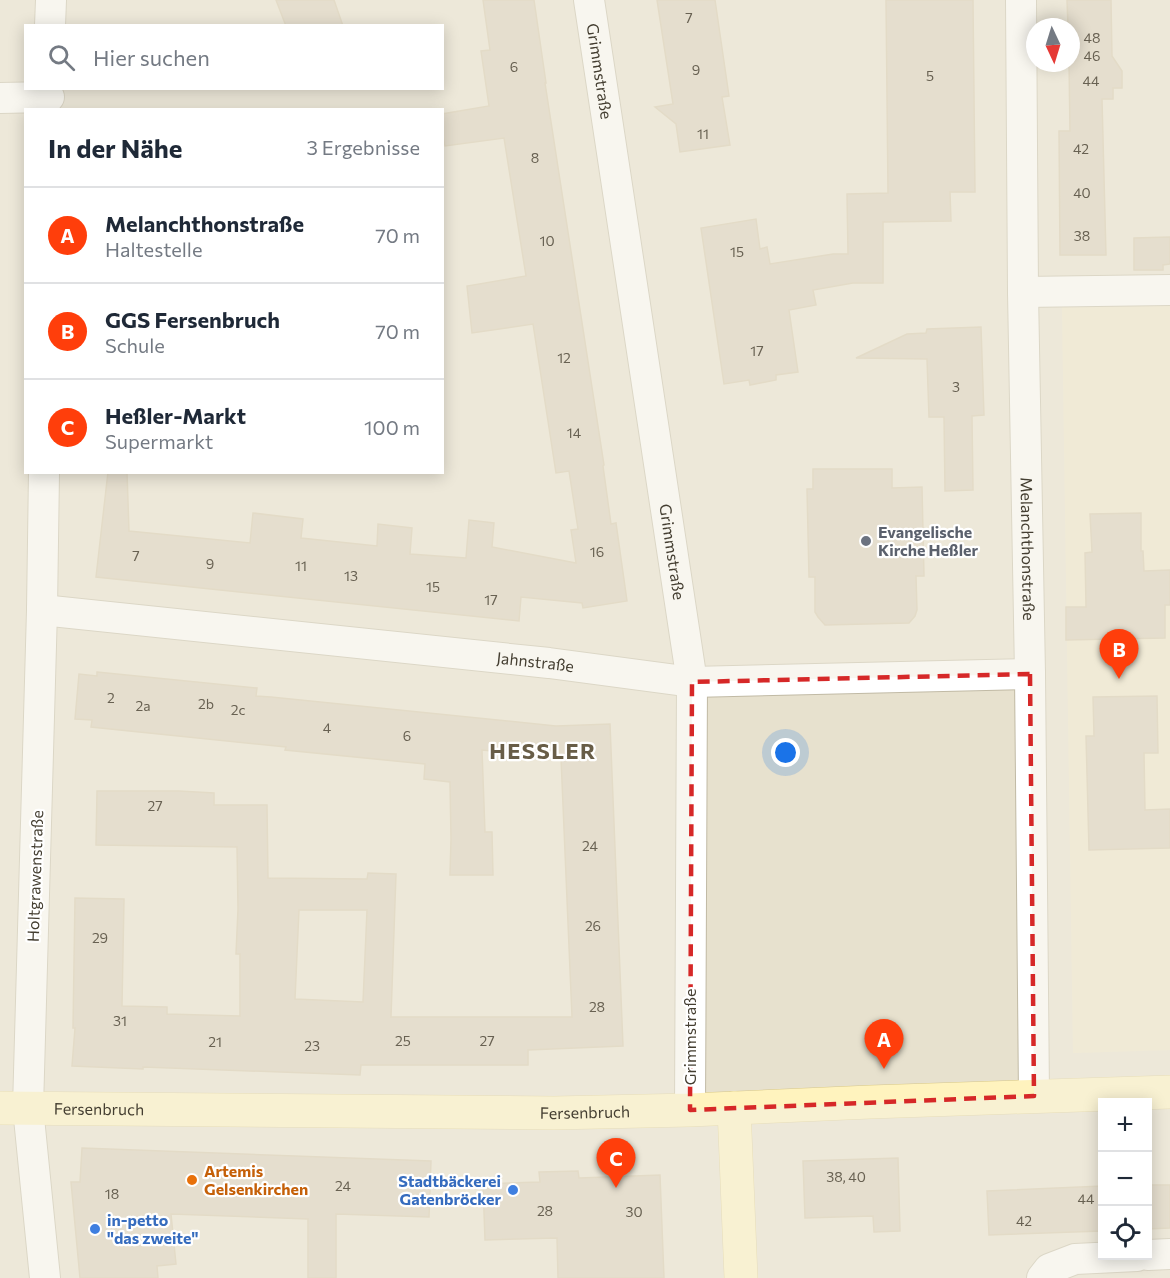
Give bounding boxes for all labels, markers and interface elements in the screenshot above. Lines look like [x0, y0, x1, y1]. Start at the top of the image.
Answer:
house number: 7 [685, 9, 693, 26]
north arrow [1026, 18, 1080, 72]
street label: Grimmstraße [584, 22, 617, 120]
search box [24, 24, 444, 90]
house number: 48 [1084, 29, 1100, 46]
icon: search [45, 41, 78, 74]
text: Hier suchen [93, 44, 210, 71]
house number: 46 [1084, 47, 1100, 64]
house number: 6 [510, 58, 518, 75]
house number: 9 [692, 61, 700, 78]
house number: 5 [926, 67, 934, 84]
house number: 44 [1083, 72, 1100, 89]
house number: 11 [697, 125, 709, 142]
text: In der Nähe [48, 132, 183, 163]
text: 3 Ergebnisse [307, 135, 420, 159]
house number: 42 [1073, 140, 1089, 157]
house number: 8 [531, 149, 539, 166]
house number: 40 [1073, 184, 1091, 201]
text: Melanchthonstraße [105, 210, 304, 237]
text: A [60, 223, 75, 247]
text: 70 m [375, 223, 420, 247]
house number: 38 [1074, 227, 1090, 244]
house number: 10 [539, 232, 555, 249]
text: Haltestelle [105, 237, 203, 261]
house number: 15 [730, 243, 744, 260]
text: GGS Fersenbruch [105, 306, 280, 333]
text: B [61, 319, 74, 343]
text: 70 m [375, 319, 420, 343]
text: Schule [105, 333, 165, 357]
house number: 17 [750, 342, 764, 359]
house number: 12 [557, 349, 571, 366]
house number: 3 [952, 378, 960, 395]
text: Heßler-Markt [105, 402, 246, 429]
text: C [61, 415, 74, 439]
text: 100 m [364, 415, 420, 439]
house number: 14 [567, 424, 582, 441]
text: Supermarkt [105, 429, 213, 453]
street label: Melanchthonstraße [1017, 477, 1039, 621]
street label: Grimmstraße [656, 502, 689, 601]
place label: Evangelische Kirche Heßler [878, 522, 978, 559]
marker: Evangelische Kirche Heßler [859, 534, 873, 548]
house number: 16 [590, 543, 604, 560]
house number: 7 [132, 547, 140, 564]
house number: 9 [206, 555, 214, 572]
house number: 11 [295, 557, 307, 574]
house number: 13 [344, 567, 358, 584]
house number: 15 [426, 578, 440, 595]
house number: 17 [484, 591, 498, 608]
pin: B [1100, 630, 1138, 679]
street label: Jahnstraße [496, 648, 575, 675]
house number: 2 [107, 689, 115, 706]
house number: 2b [198, 695, 214, 712]
house number: 2a [135, 697, 151, 714]
house number: 2c [231, 701, 245, 718]
house number: 4 [323, 719, 332, 736]
house number: 6 [403, 727, 411, 744]
district label: HESSLER [489, 737, 597, 764]
your location [771, 738, 800, 767]
house number: 27 [147, 797, 163, 814]
street label: Holtgrawenstraße [23, 810, 46, 942]
house number: 24 [582, 837, 599, 854]
house number: 26 [585, 917, 601, 934]
house number: 29 [92, 929, 108, 946]
street label: Grimmstraße [680, 989, 699, 1085]
house number: 28 [589, 998, 605, 1015]
house number: 31 [113, 1012, 127, 1029]
pin: A [864, 1020, 904, 1069]
house number: 25 [395, 1032, 411, 1049]
house number: 27 [479, 1032, 495, 1049]
house number: 21 [208, 1033, 222, 1050]
house number: 23 [304, 1037, 320, 1054]
street label: Fersenbruch [54, 1098, 144, 1118]
map controls [1098, 1098, 1152, 1260]
button: + [1098, 1098, 1152, 1152]
street label: Fersenbruch [540, 1101, 630, 1122]
pin: C [596, 1138, 636, 1188]
button: − [1098, 1152, 1152, 1206]
place label: Artemis Gelsenkirchen [204, 1161, 308, 1198]
house number: 38, 40 [826, 1168, 866, 1185]
place label: Stadtbäckerei Gatenbröcker [398, 1171, 501, 1208]
marker: Artemis Gelsenkirchen [185, 1173, 199, 1187]
house number: 24 [335, 1177, 352, 1194]
marker: Stadtbäckerei Gatenbröcker [506, 1183, 520, 1197]
house number: 18 [105, 1185, 119, 1202]
house number: 44 [1078, 1190, 1095, 1207]
house number: 28 [537, 1202, 553, 1219]
house number: 30 [625, 1203, 643, 1220]
button: locate [1098, 1206, 1152, 1260]
place label: in-petto "das zweite" [107, 1210, 198, 1247]
house number: 42 [1016, 1212, 1032, 1229]
marker: in-petto "das zweite" [88, 1222, 102, 1236]

